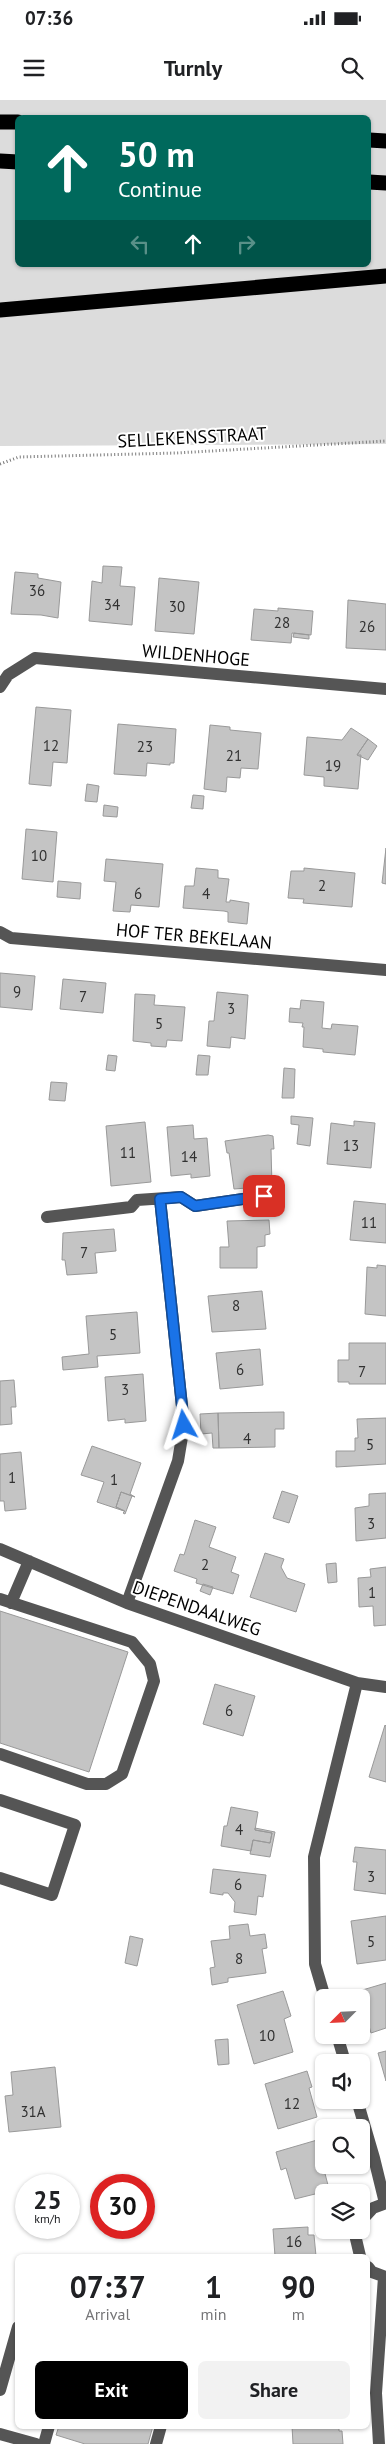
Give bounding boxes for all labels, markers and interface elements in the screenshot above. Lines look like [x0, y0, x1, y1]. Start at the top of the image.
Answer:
text: 07:36 [25, 6, 73, 30]
icon: menu [20, 54, 48, 82]
text: Turnly [164, 54, 222, 82]
icon: search [338, 54, 366, 82]
text: 50 m [118, 131, 195, 177]
icon: ahead [35, 135, 100, 200]
text: Continue [118, 175, 202, 203]
icon: left [126, 230, 154, 258]
icon: ahead [179, 230, 207, 258]
icon: right [232, 230, 260, 258]
street label: SELLEKENSSTRAAT [117, 422, 267, 452]
house number: 36 [29, 581, 45, 600]
house number: 34 [104, 595, 120, 614]
house number: 30 [169, 597, 185, 616]
house number: 28 [274, 613, 290, 632]
house number: 26 [359, 617, 375, 636]
street label: WILDENHOGE [141, 639, 251, 671]
house number: 12 [43, 736, 59, 755]
house number: 23 [137, 737, 153, 756]
house number: 21 [226, 746, 242, 765]
house number: 19 [325, 756, 341, 775]
house number: 10 [31, 846, 47, 865]
house number: 2 [318, 876, 326, 895]
house number: 6 [134, 884, 142, 903]
house number: 4 [202, 884, 210, 903]
street label: HOF TER BEKELAAN [115, 918, 273, 954]
house number: 9 [13, 982, 21, 1001]
house number: 7 [79, 987, 87, 1006]
house number: 3 [227, 999, 235, 1018]
house number: 5 [155, 1014, 163, 1033]
house number: 13 [343, 1136, 359, 1155]
house number: 11 [120, 1143, 136, 1162]
house number: 14 [181, 1147, 197, 1166]
pin [243, 1175, 285, 1217]
icon: arrive [250, 1182, 278, 1210]
house number: 11 [361, 1213, 377, 1232]
house number: 7 [80, 1243, 88, 1262]
house number: 8 [232, 1296, 240, 1315]
house number: 5 [109, 1325, 117, 1344]
house number: 6 [236, 1360, 244, 1379]
house number: 7 [358, 1362, 366, 1381]
house number: 3 [121, 1380, 129, 1399]
position arrow [157, 1398, 209, 1450]
house number: 4 [243, 1429, 251, 1448]
house number: 5 [366, 1435, 374, 1454]
house number: 1 [8, 1468, 16, 1487]
house number: 1 [110, 1470, 118, 1489]
house number: 3 [367, 1514, 375, 1533]
house number: 2 [201, 1555, 209, 1574]
street label: DIEPENDAALWEG [130, 1575, 264, 1641]
house number: 1 [368, 1583, 376, 1602]
house number: 6 [225, 1701, 233, 1720]
house number: 4 [235, 1820, 243, 1839]
house number: 3 [367, 1867, 375, 1886]
house number: 6 [234, 1875, 242, 1894]
house number: 5 [367, 1932, 375, 1951]
house number: 8 [235, 1949, 243, 1968]
north arrow [315, 1989, 370, 2044]
map controls [315, 1989, 370, 2239]
house number: 10 [259, 2026, 275, 2045]
button: sound [315, 2054, 370, 2109]
house number: 12 [284, 2094, 300, 2113]
house number: 31A [20, 2102, 46, 2121]
button: search [315, 2119, 370, 2174]
speed limit sign: 30 [90, 2174, 155, 2239]
text: 25 [33, 2184, 62, 2216]
button: layers [315, 2184, 370, 2239]
text: km/h [34, 2211, 61, 2226]
house number: 16 [286, 2232, 302, 2251]
text: 07:37 [70, 2267, 146, 2306]
text: 1 [205, 2267, 222, 2306]
text: 90 [281, 2267, 315, 2306]
text: Arrival [85, 2304, 130, 2324]
text: min [201, 2304, 227, 2324]
text: m [292, 2304, 305, 2324]
button: Exit [35, 2361, 188, 2419]
button: Share [198, 2361, 350, 2419]

